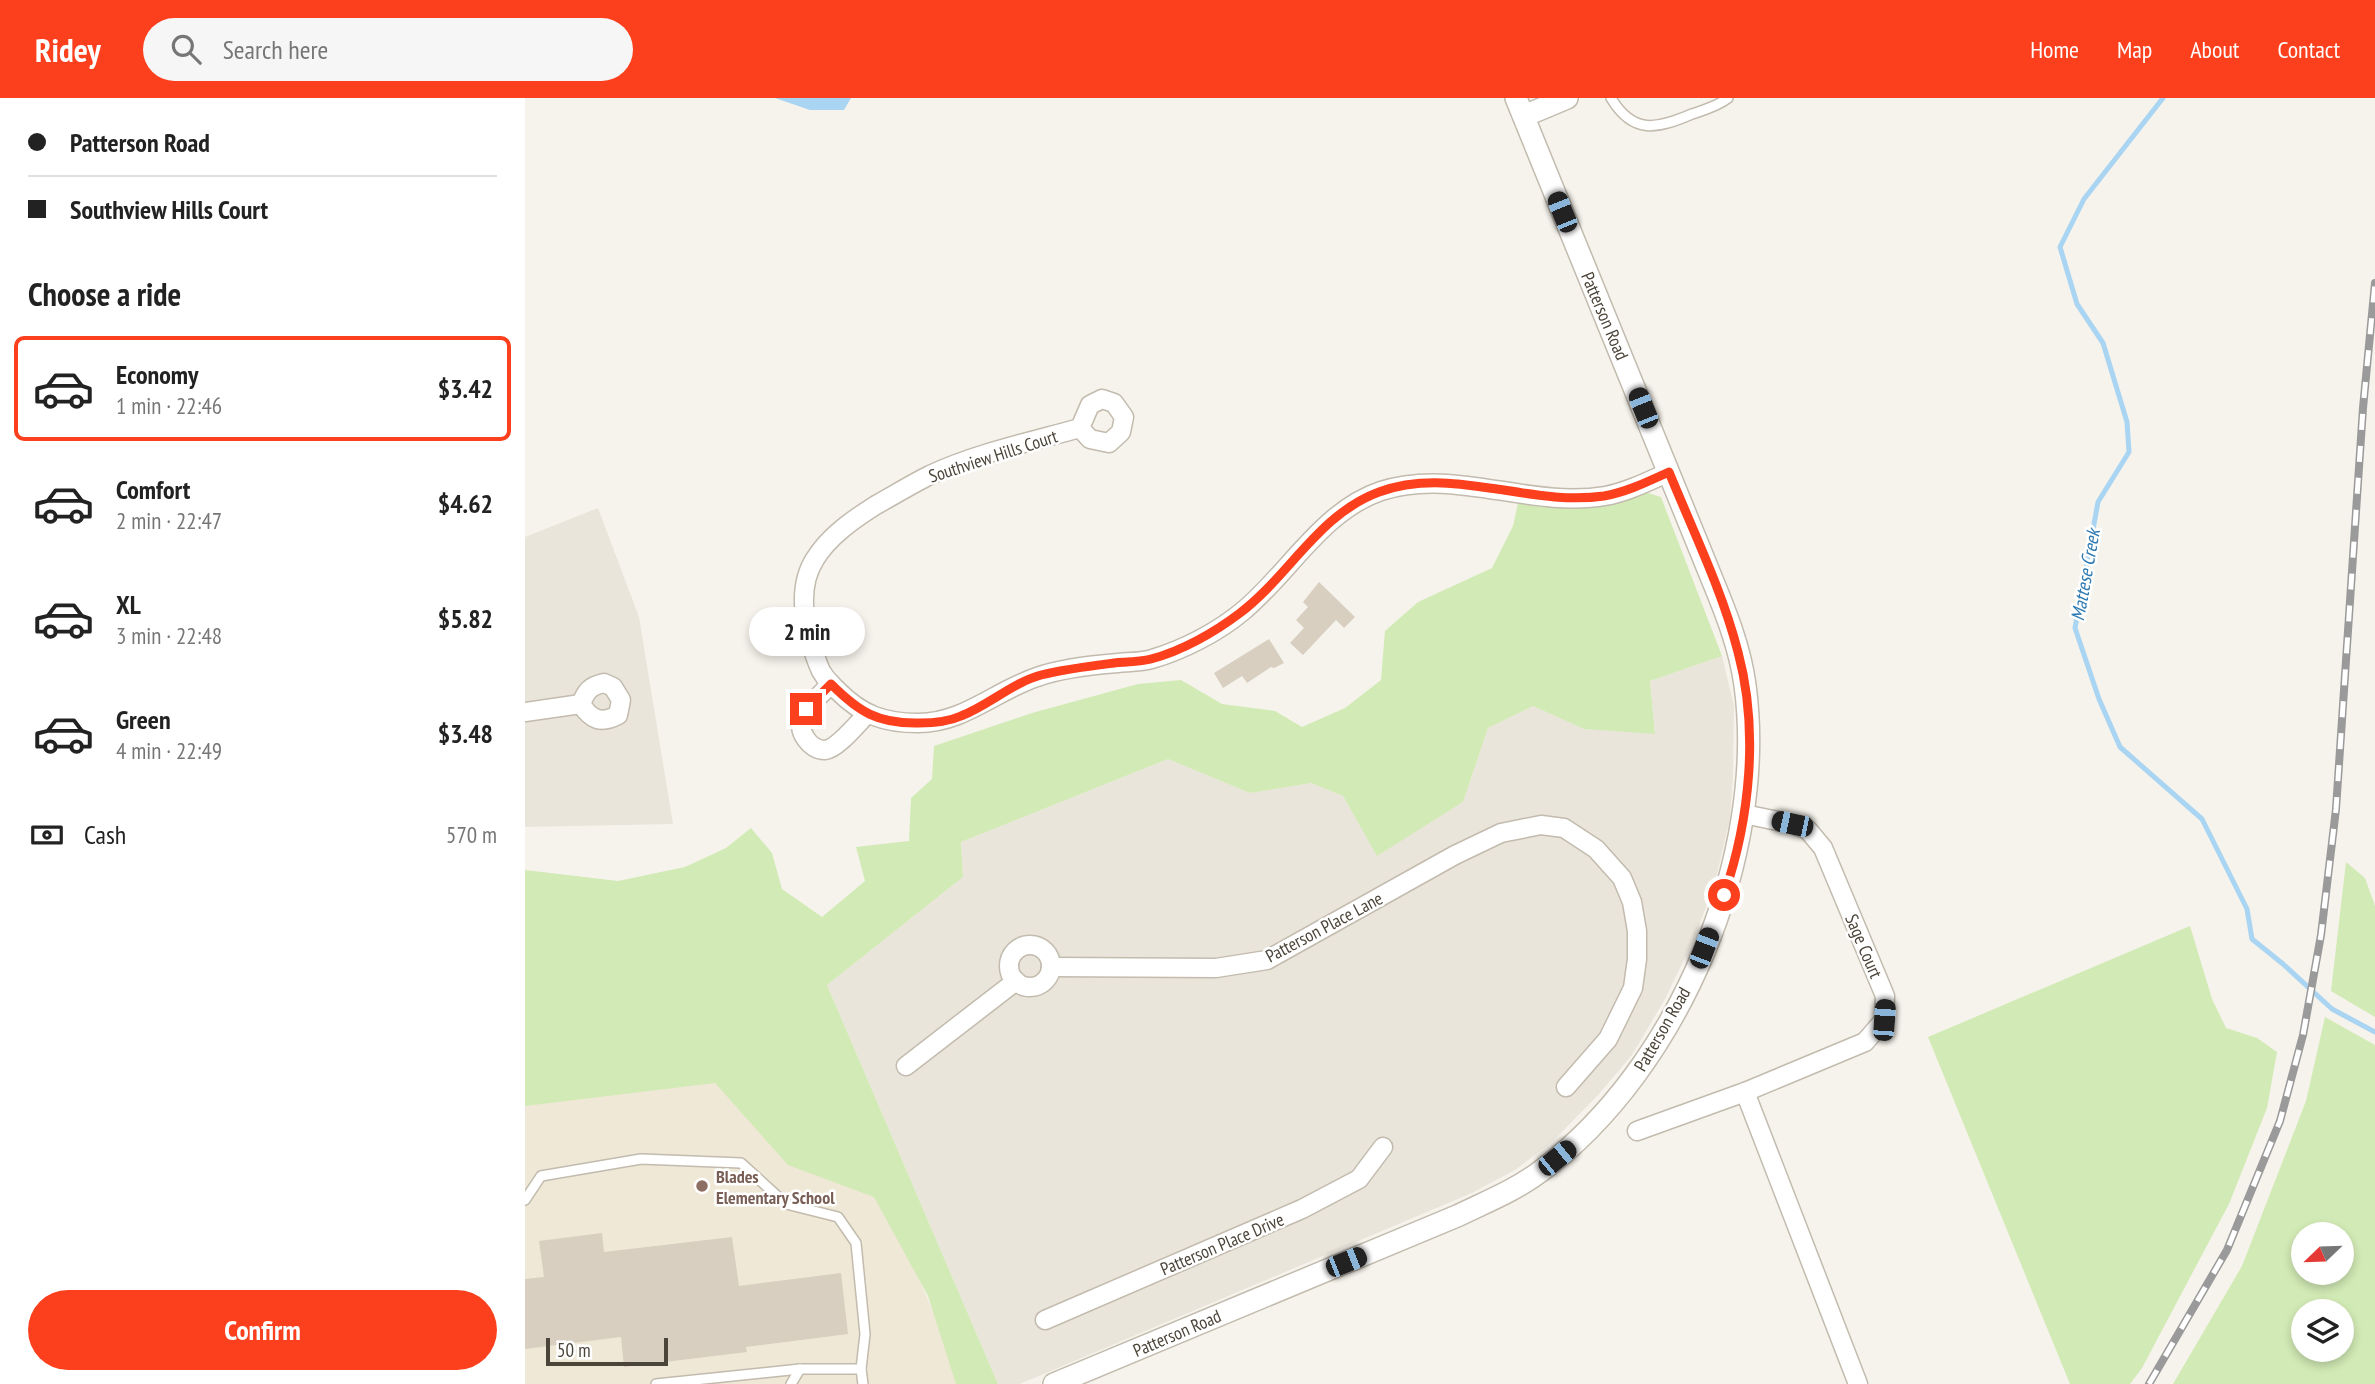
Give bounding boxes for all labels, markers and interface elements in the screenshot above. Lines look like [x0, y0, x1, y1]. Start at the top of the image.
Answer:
search box [143, 18, 633, 81]
text: Ridey [35, 28, 101, 71]
icon: search [167, 30, 205, 68]
text: Search here [223, 33, 328, 66]
text: Home [2030, 34, 2079, 65]
text: Map [2117, 34, 2152, 65]
text: About [2190, 34, 2239, 65]
text: Contact [2277, 34, 2340, 65]
text: Patterson Road [70, 126, 210, 159]
car [1545, 189, 1580, 235]
text: Southview Hills Court [70, 193, 268, 226]
street label: Patterson Road [1576, 269, 1634, 363]
text: Choose a ride [28, 273, 181, 315]
icon: car [32, 357, 95, 420]
text: Economy [116, 358, 198, 391]
text: $3.42 [438, 372, 493, 405]
car [1626, 385, 1661, 431]
text: 1 min · 22:46 [116, 391, 222, 420]
street label: Southview Hills Court [926, 424, 1060, 488]
icon: car [32, 472, 95, 535]
text: Comfort [116, 473, 190, 506]
text: $4.62 [438, 487, 493, 520]
text: 2 min · 22:47 [116, 506, 222, 535]
water label: Mattese Creek [2065, 525, 2105, 623]
icon: car [32, 587, 95, 650]
text: XL [116, 588, 141, 621]
text: $5.82 [438, 602, 493, 635]
callout: 2 min [748, 608, 864, 656]
text: 2 min [784, 617, 830, 646]
text: 3 min · 22:48 [116, 621, 222, 650]
route end [790, 693, 822, 725]
icon: car [32, 702, 95, 765]
text: Green [116, 703, 171, 736]
text: $3.48 [438, 717, 493, 750]
text: 4 min · 22:49 [116, 736, 222, 765]
car [1770, 809, 1815, 839]
icon: cash [28, 816, 66, 854]
text: Cash [84, 818, 126, 851]
text: 570 m [446, 820, 497, 849]
route start [1708, 879, 1740, 911]
street label: Patterson Place Lane [1262, 887, 1386, 967]
street label: Sage Court [1840, 910, 1888, 982]
car [1687, 925, 1722, 971]
street label: Patterson Road [1629, 983, 1695, 1075]
car [1873, 998, 1896, 1042]
car [1535, 1137, 1580, 1179]
place label: Blades Elementary School [716, 1165, 835, 1209]
marker: Blades Elementary School [694, 1178, 710, 1194]
street label: Patterson Place Drive [1157, 1208, 1287, 1280]
north arrow [2291, 1222, 2354, 1284]
map controls [2291, 1222, 2354, 1362]
car [1323, 1244, 1370, 1280]
button: Confirm [28, 1290, 497, 1370]
button: layers [2291, 1299, 2354, 1362]
street label: Patterson Road [1130, 1304, 1224, 1362]
scale bar [546, 1335, 669, 1367]
text: 50 m [557, 1338, 591, 1362]

